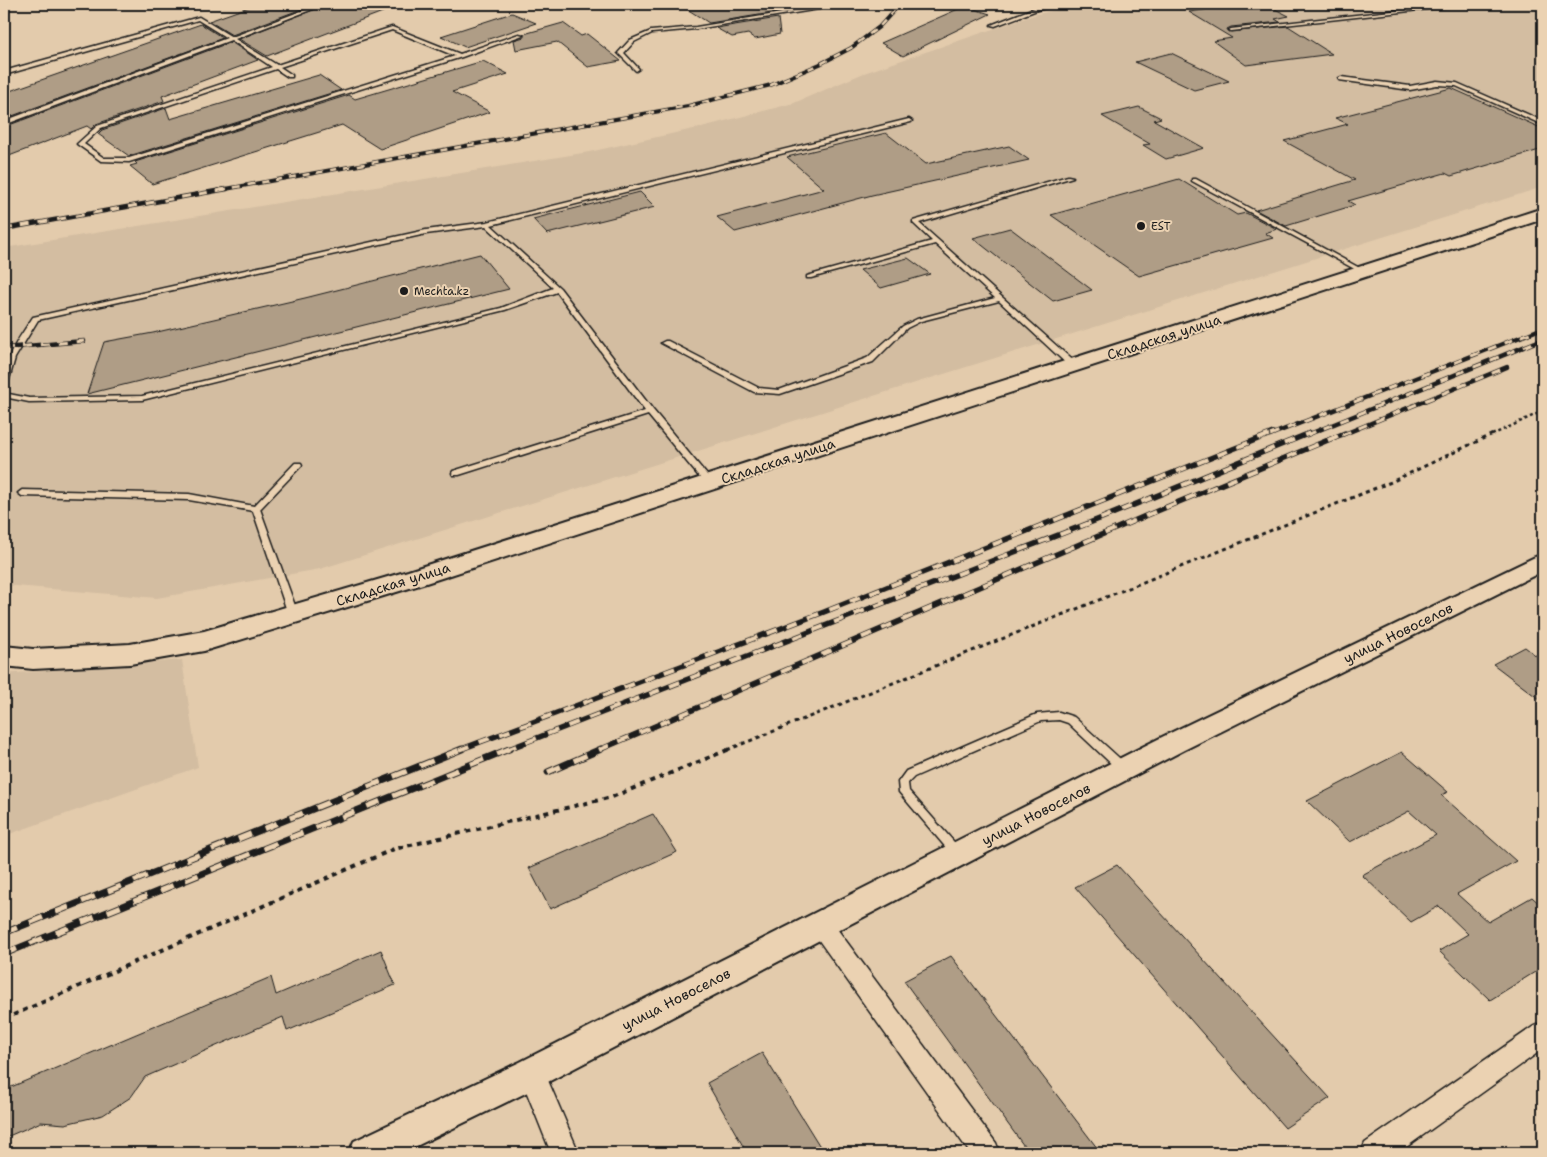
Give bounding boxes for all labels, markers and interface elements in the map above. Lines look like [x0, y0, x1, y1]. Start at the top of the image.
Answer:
place label: EST [1151, 219, 1171, 234]
marker: EST [1135, 220, 1147, 232]
place label: Mechta.kz [414, 284, 469, 299]
marker: Mechta.kz [398, 285, 410, 297]
street label: Складская улица [1105, 310, 1223, 364]
street label: Складская улица [719, 434, 837, 488]
street label: Складская улица [334, 558, 453, 610]
street label: улица Новоселов [1340, 599, 1456, 667]
street label: улица Новоселов [979, 779, 1093, 849]
street label: улица Новоселов [619, 964, 733, 1034]

